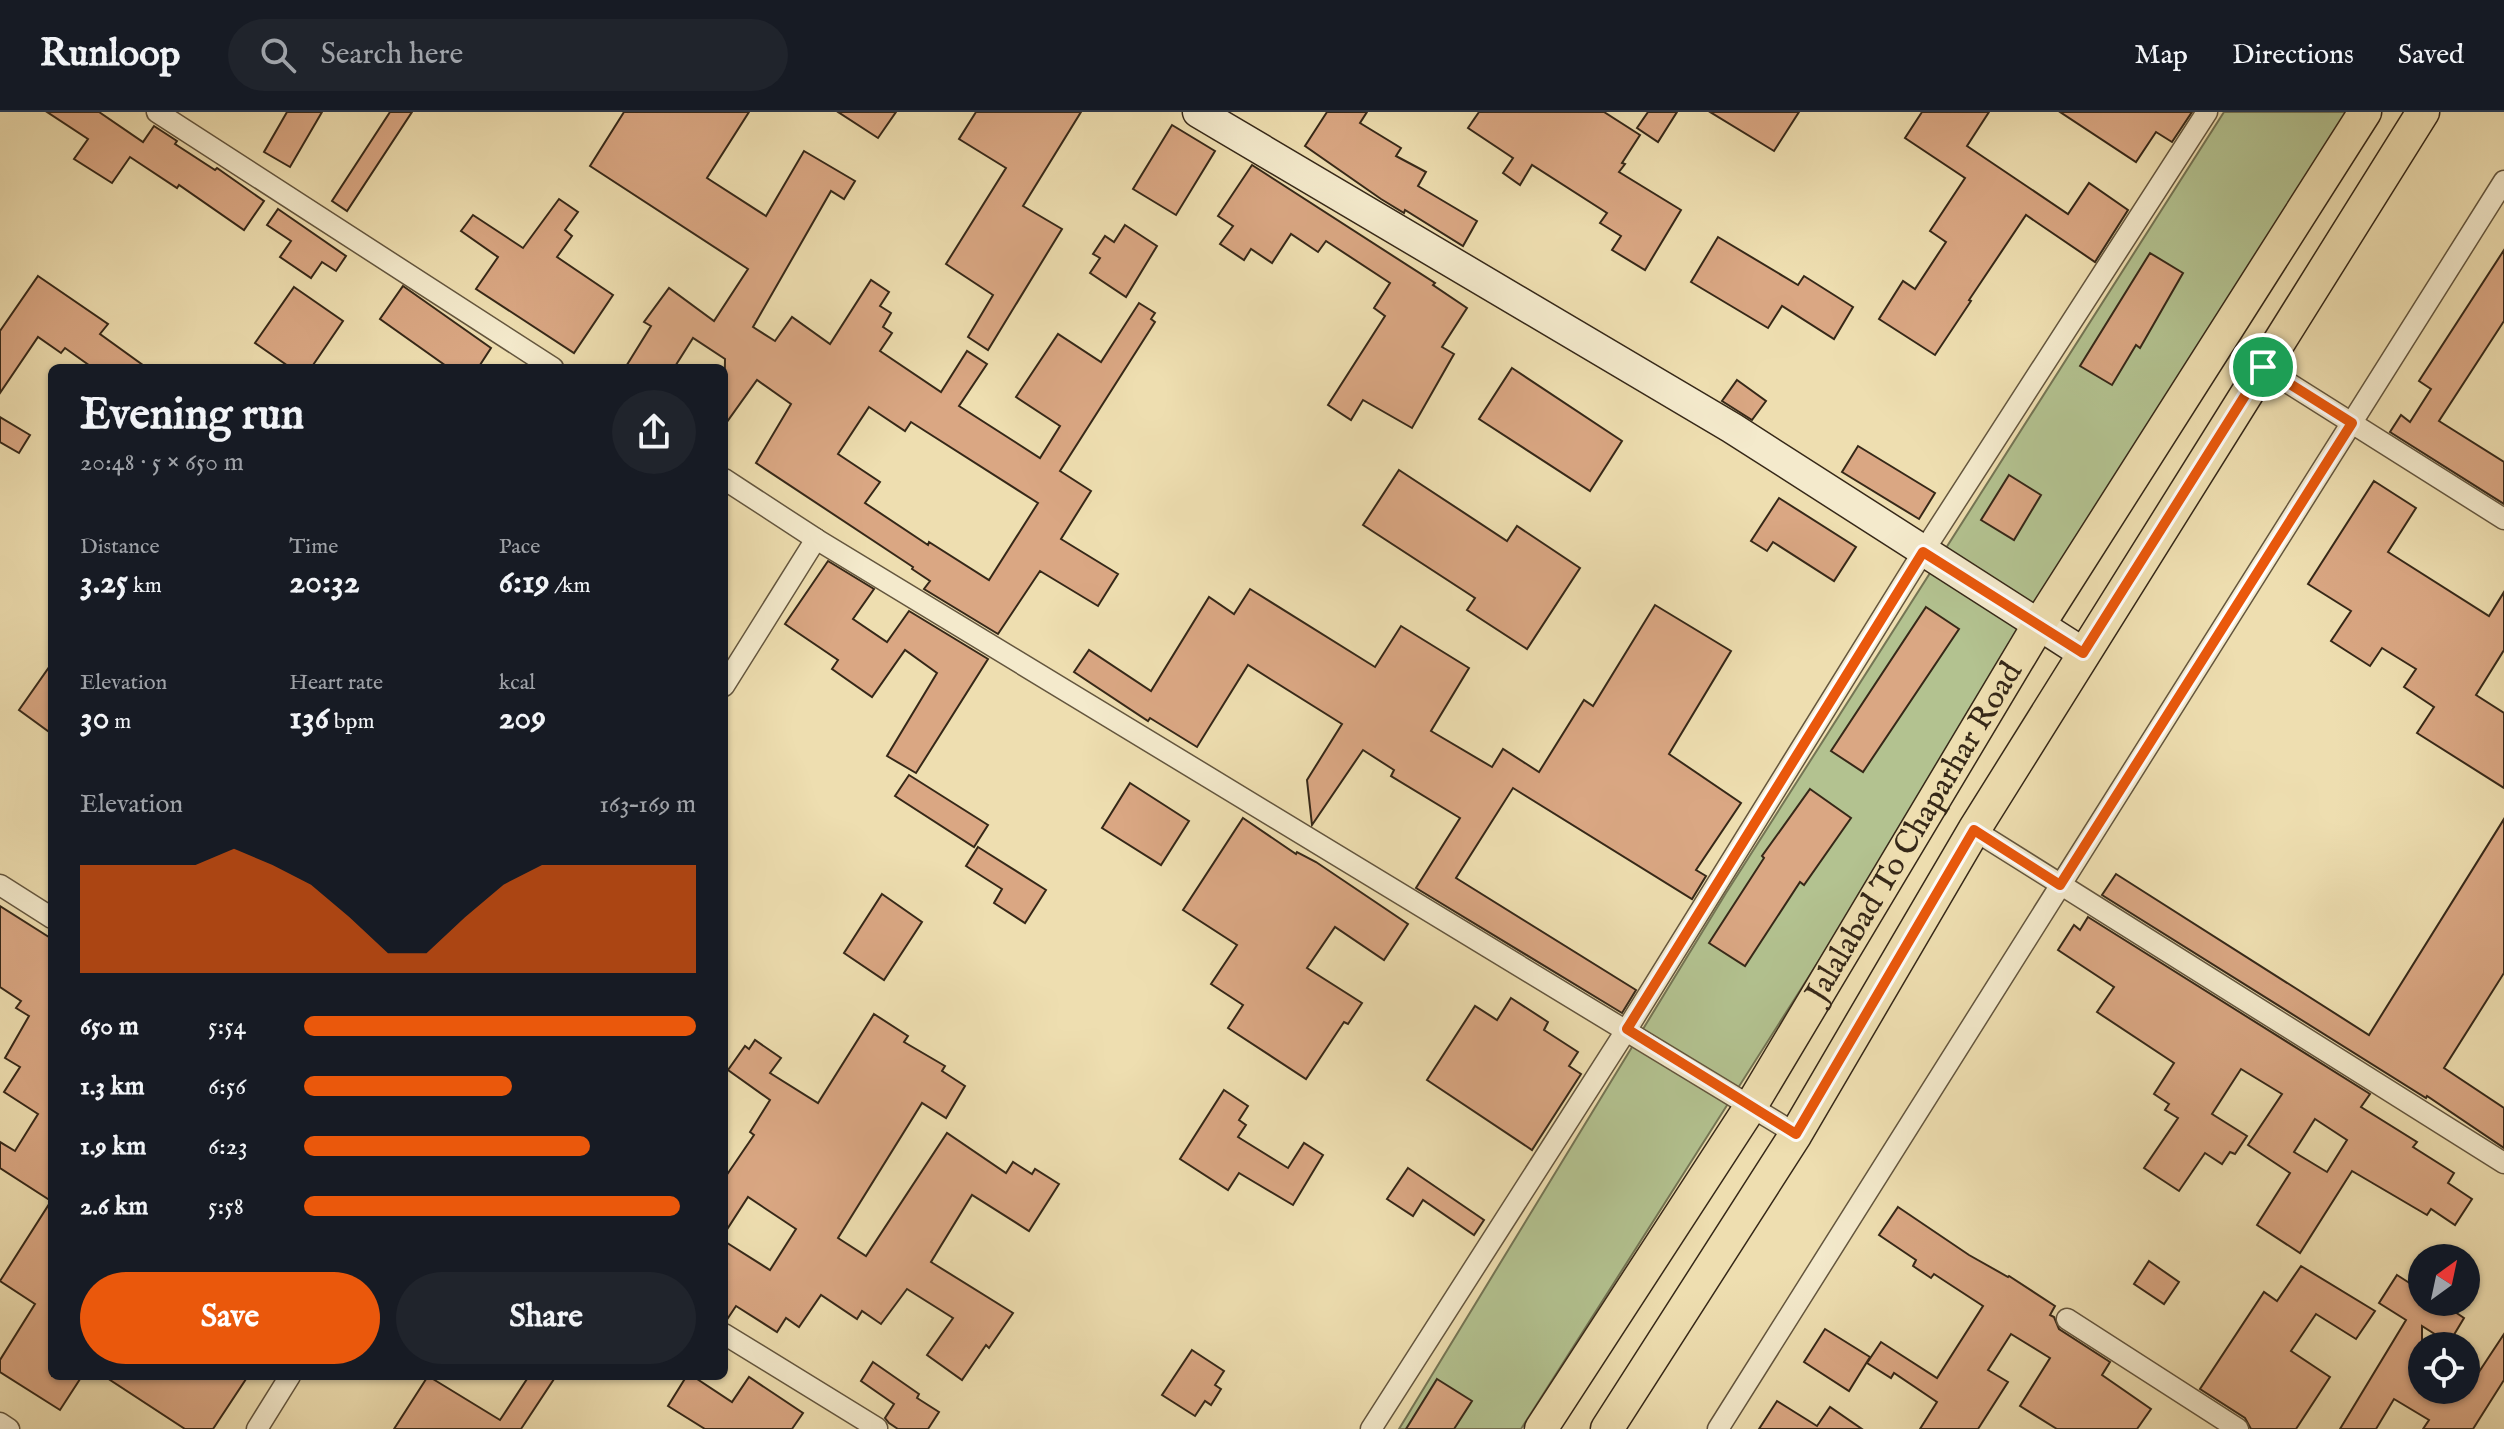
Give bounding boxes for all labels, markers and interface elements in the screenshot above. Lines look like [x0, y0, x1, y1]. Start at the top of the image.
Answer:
search box [228, 19, 788, 91]
text: Runloop [40, 31, 180, 79]
icon: search [256, 33, 300, 77]
text: Search here [320, 36, 463, 74]
text: Map [2134, 38, 2188, 73]
text: Directions [2232, 38, 2354, 73]
text: Saved [2398, 38, 2464, 73]
pin [2229, 333, 2297, 401]
icon: arrive [2241, 345, 2285, 389]
text: Evening run [80, 388, 304, 444]
button: share [612, 390, 696, 474]
text: 20:48 · 5 × 650 m [80, 446, 244, 479]
text: Distance [80, 533, 160, 561]
text: Time [289, 533, 338, 561]
text: Pace [499, 533, 540, 561]
text: 3.25 [80, 561, 128, 604]
text: 20:32 [289, 561, 360, 604]
text: 6:19 [499, 561, 549, 604]
text: km [128, 572, 162, 600]
text: /km [549, 572, 591, 600]
street label: Jalalabad To Chaparhar Road [1796, 654, 2033, 1013]
text: Elevation [80, 669, 167, 697]
text: Heart rate [289, 669, 383, 697]
text: kcal [499, 669, 535, 697]
text: 30 [80, 697, 109, 740]
text: 136 [289, 697, 329, 740]
text: 209 [499, 697, 546, 740]
text: m [109, 708, 131, 736]
text: bpm [329, 708, 374, 736]
text: Elevation [80, 788, 183, 821]
text: 163–169 m [599, 788, 696, 821]
text: 650 m [80, 1010, 139, 1043]
text: 5:54 [208, 1010, 246, 1043]
text: 1.3 km [80, 1070, 145, 1103]
text: 6:56 [208, 1070, 246, 1103]
text: 1.9 km [80, 1130, 146, 1163]
text: 6:23 [208, 1130, 248, 1163]
text: 2.6 km [80, 1190, 148, 1223]
text: 5:58 [208, 1190, 244, 1223]
north arrow [2408, 1244, 2480, 1316]
map controls [2408, 1244, 2480, 1404]
button: Save [80, 1272, 380, 1364]
button: Share [396, 1272, 696, 1364]
button: locate [2408, 1332, 2480, 1404]

